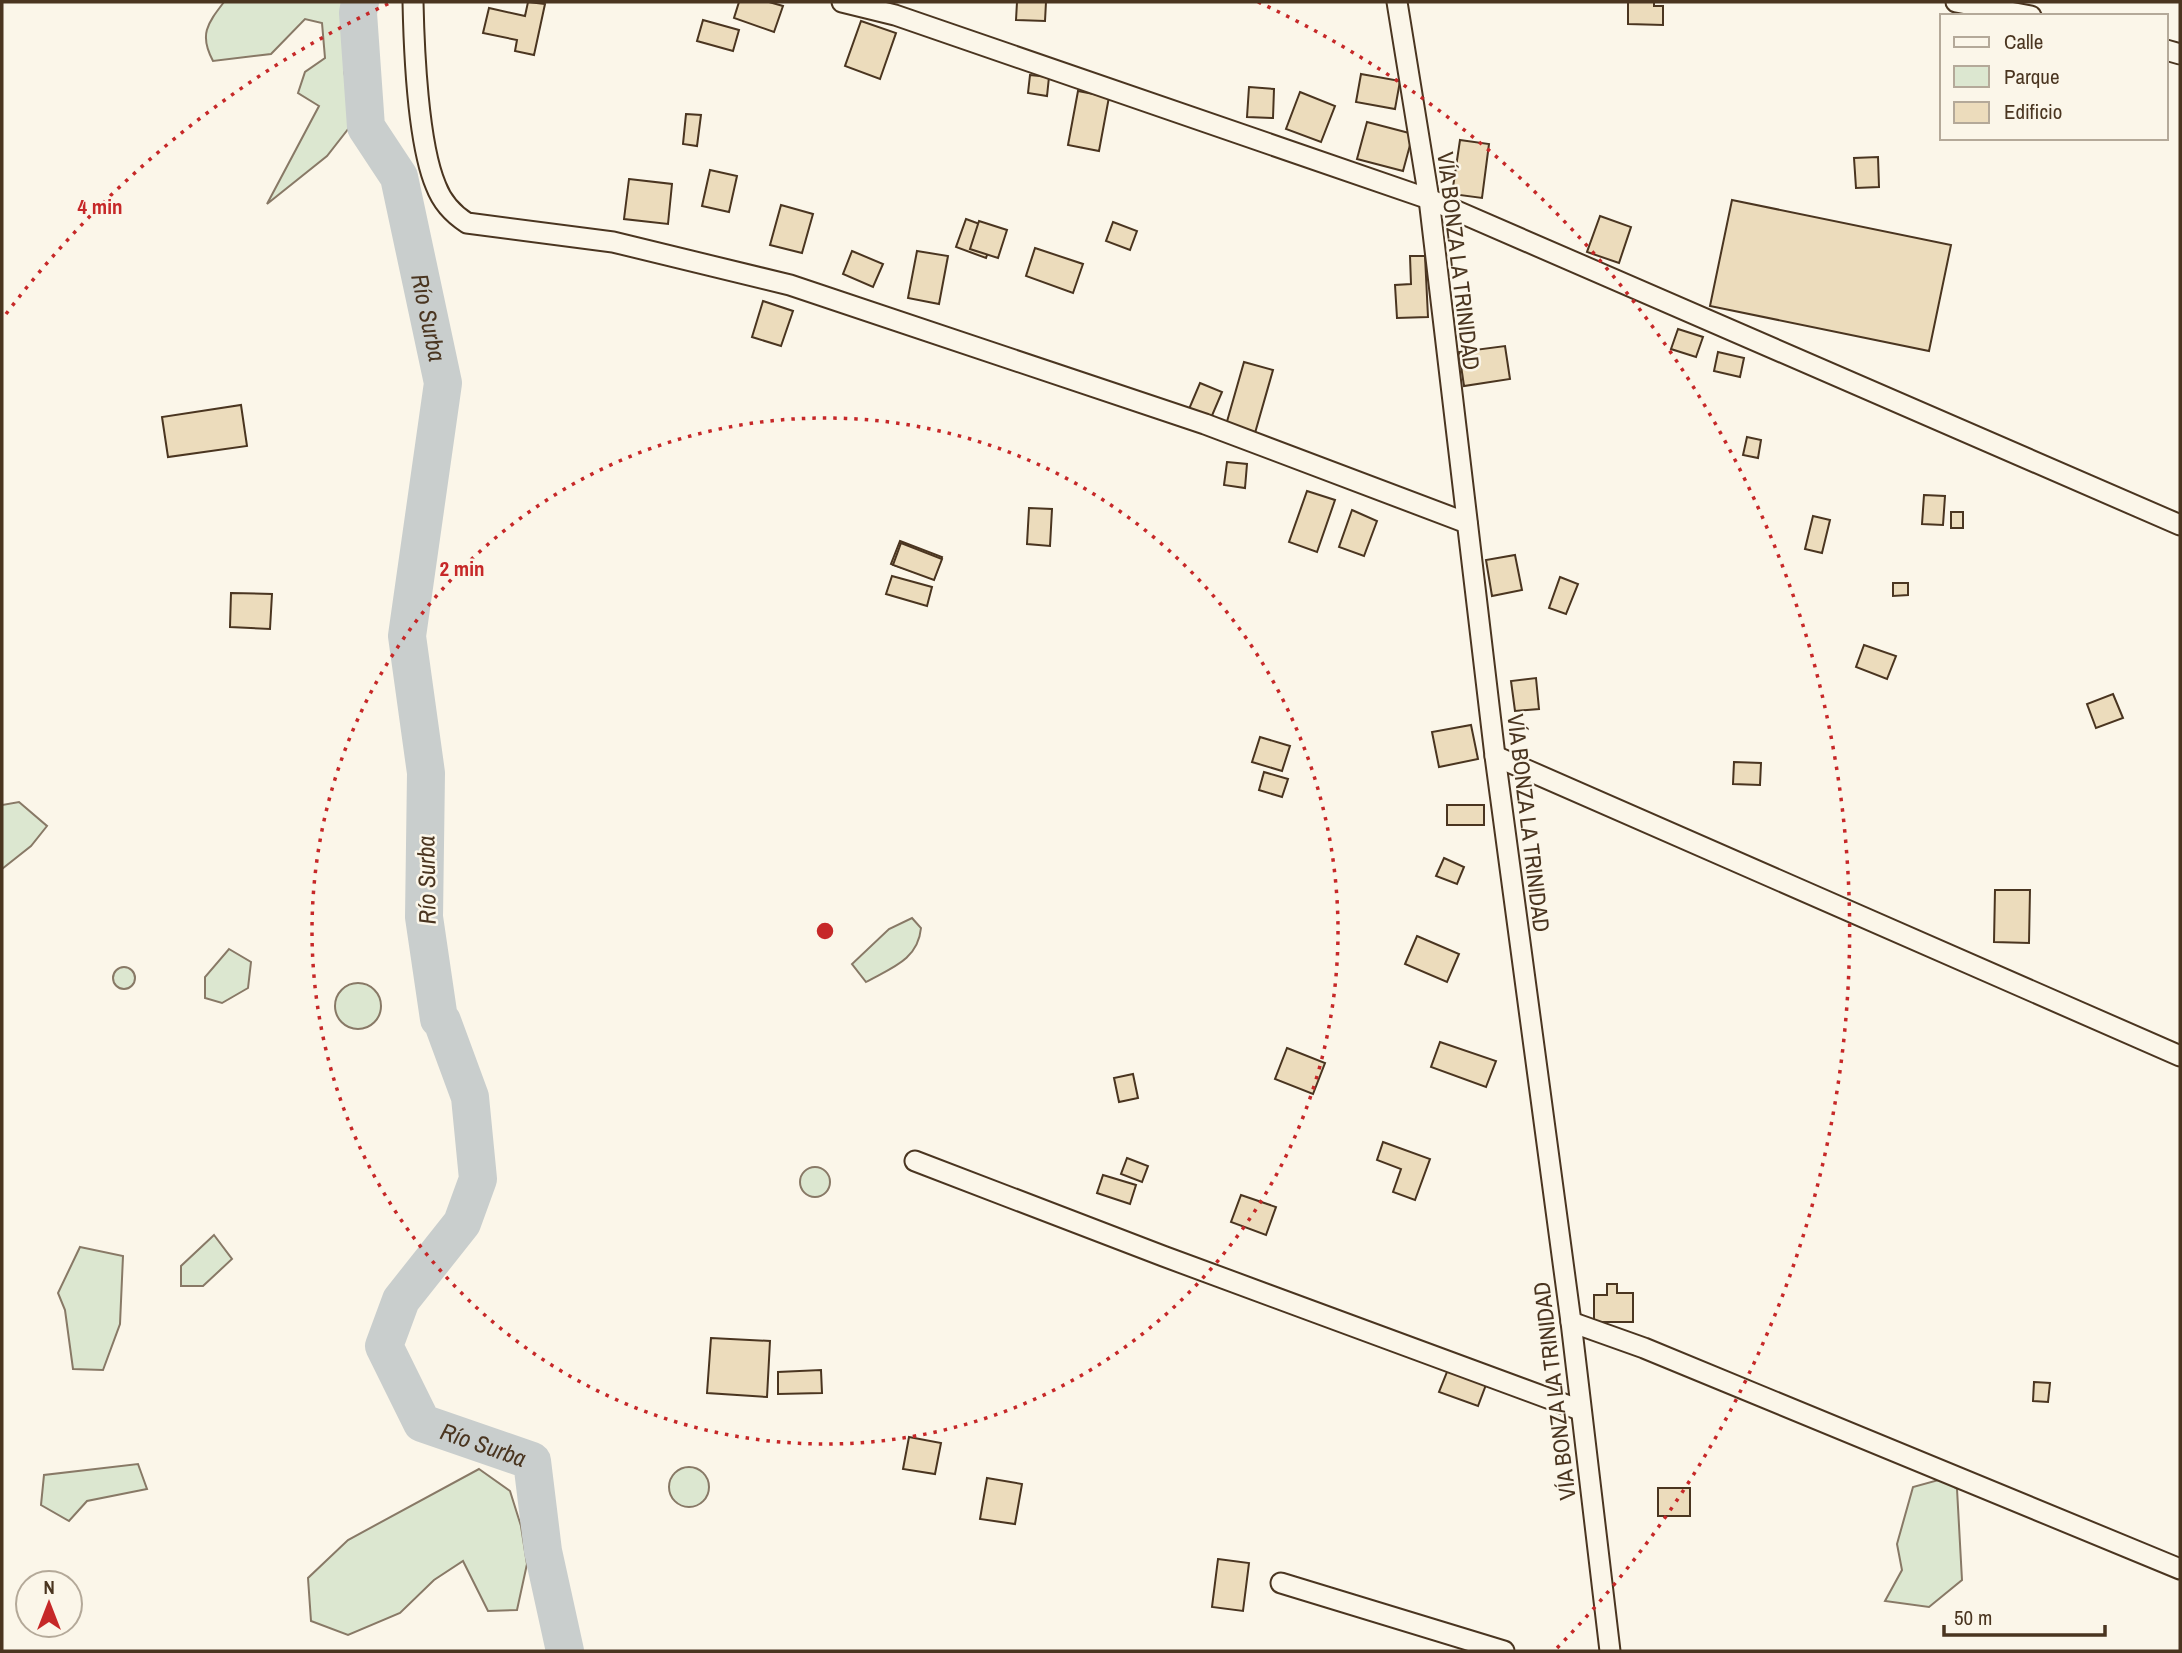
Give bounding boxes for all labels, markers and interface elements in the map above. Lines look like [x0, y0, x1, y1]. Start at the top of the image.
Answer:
legend [1940, 14, 2168, 140]
text: Calle [2004, 27, 2043, 56]
text: Parque [2004, 62, 2060, 91]
text: Edificio [2004, 97, 2062, 126]
street label: VÍA BONZA LA TRINIDAD [1430, 150, 1488, 372]
text: 4 min [78, 192, 122, 221]
water label: Río Surba [404, 271, 454, 364]
text: 2 min [440, 554, 484, 583]
street label: VÍA BONZA LA TRINIDAD [1500, 712, 1558, 934]
water label: Río Surba [409, 835, 443, 925]
centre of rings [813, 919, 837, 943]
street label: VÍA BONZA LA TRINIDAD [1525, 1280, 1583, 1502]
water label: Río Surba [436, 1415, 531, 1474]
north arrow [14, 1569, 84, 1639]
text: N [43, 1574, 55, 1600]
scale bar [1944, 1594, 2105, 1638]
text: 50 m [1954, 1603, 1992, 1632]

